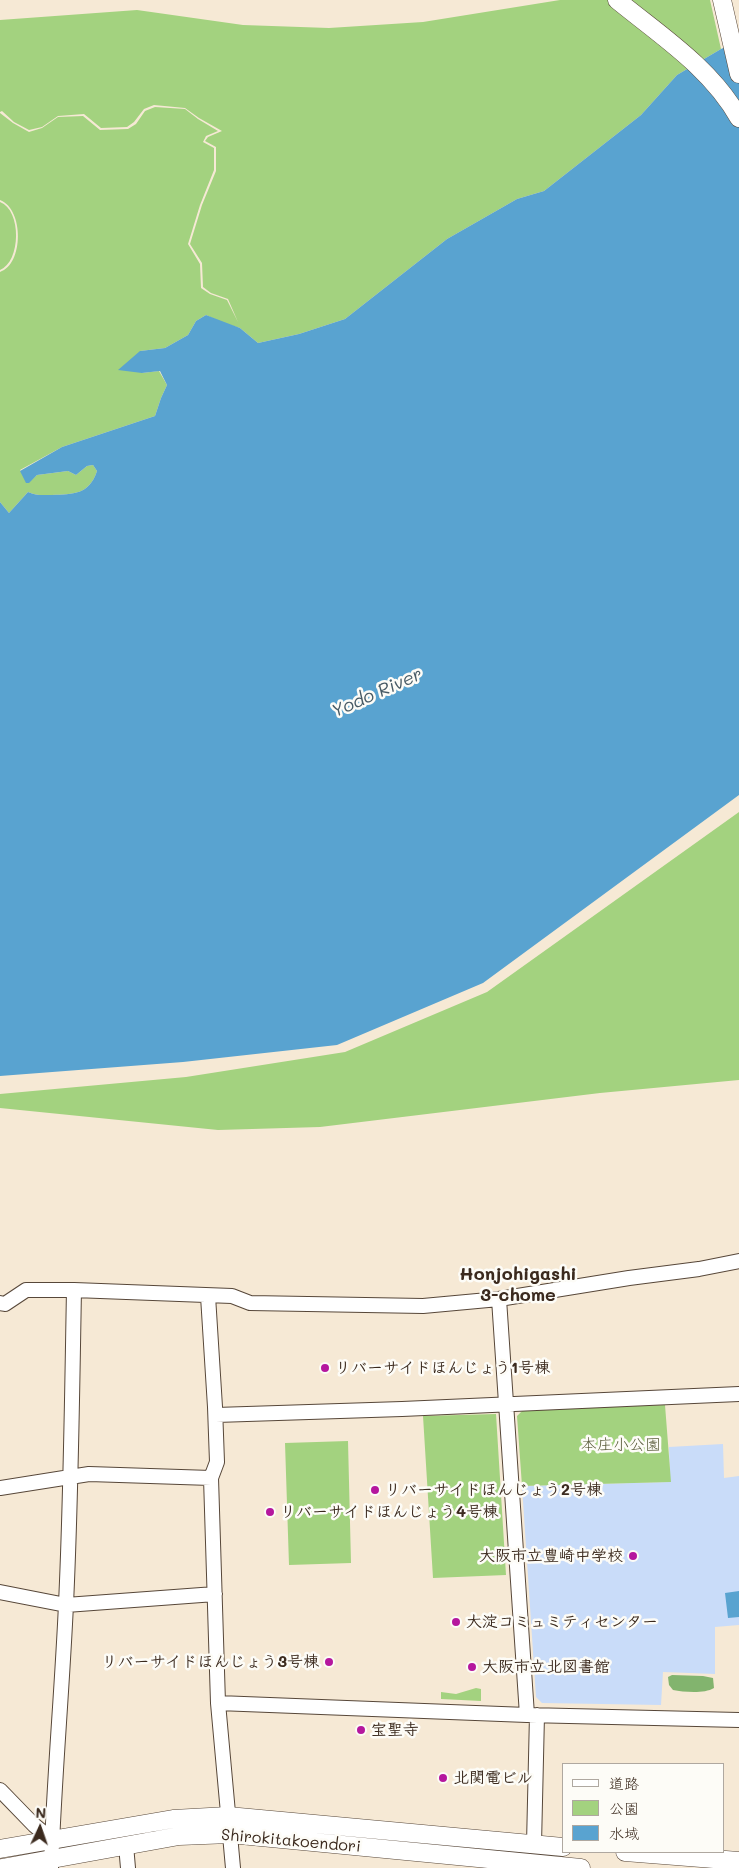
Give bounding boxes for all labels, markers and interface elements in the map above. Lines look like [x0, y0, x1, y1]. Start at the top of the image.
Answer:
water label: Yodo River [328, 663, 426, 723]
district label: Honjohigashi 3-chome [459, 1263, 577, 1306]
place label: リバーサイドほんじょう1号棟 [335, 1358, 550, 1378]
marker: リバーサイドほんじょう1号棟 [319, 1362, 331, 1374]
park label: 本庄小公園 [581, 1435, 661, 1455]
place label: リバーサイドほんじょう2号棟 [385, 1480, 602, 1500]
marker: リバーサイドほんじょう2号棟 [369, 1484, 381, 1496]
place label: リバーサイドほんじょう4号棟 [280, 1502, 498, 1522]
marker: リバーサイドほんじょう4号棟 [264, 1506, 276, 1518]
place label: 大阪市立豊崎中学校 [479, 1546, 623, 1566]
marker: 大阪市立豊崎中学校 [627, 1550, 639, 1562]
place label: 大淀コミュミティセンター [466, 1612, 658, 1632]
marker: 大淀コミュミティセンター [450, 1616, 462, 1628]
place label: リバーサイドほんじょう3号棟 [101, 1652, 319, 1672]
marker: リバーサイドほんじょう3号棟 [323, 1656, 335, 1668]
place label: 大阪市立北図書館 [482, 1657, 610, 1677]
marker: 大阪市立北図書館 [466, 1661, 478, 1673]
place label: 宝聖寺 [371, 1720, 419, 1740]
marker: 宝聖寺 [355, 1724, 367, 1736]
legend [562, 1763, 724, 1853]
place label: 北関電ビル [453, 1768, 533, 1788]
marker: 北関電ビル [437, 1772, 449, 1784]
text: 道路 [609, 1773, 639, 1793]
text: 公園 [609, 1798, 639, 1818]
north arrow [15, 1803, 65, 1853]
text: N [35, 1803, 47, 1822]
text: 水域 [609, 1823, 639, 1843]
street label: Shirokitakoendori [220, 1825, 362, 1857]

